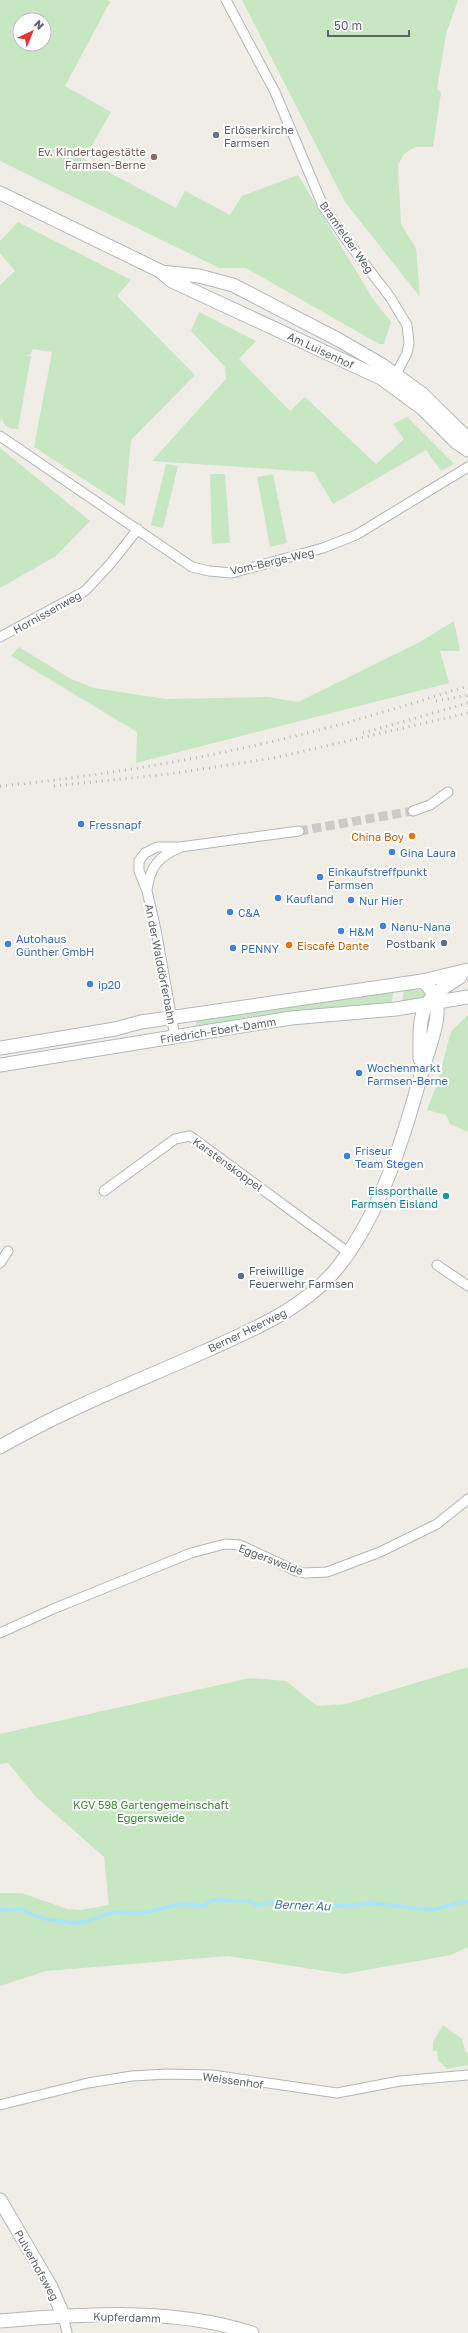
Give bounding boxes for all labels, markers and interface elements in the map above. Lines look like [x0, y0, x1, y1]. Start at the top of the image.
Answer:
north arrow [12, 12, 52, 52]
scale bar [328, 12, 409, 38]
text: N [32, 17, 47, 32]
text: 50 m [334, 18, 362, 33]
place label: Erlöserkirche Farmsen [224, 123, 294, 149]
marker: Erlöserkirche Farmsen [211, 130, 221, 140]
place label: Ev. Kindertagestätte Farmsen-Berne [38, 145, 146, 171]
marker: Ev. Kindertagestätte Farmsen-Berne [149, 152, 159, 162]
street label: Bramfelder Weg [317, 199, 377, 275]
street label: Am Luisenhof [286, 329, 356, 371]
street label: Vom-Berge-Weg [229, 545, 315, 577]
street label: Hornissenweg [11, 588, 83, 636]
place label: Fressnapf [89, 818, 141, 831]
marker: Fressnapf [76, 819, 86, 829]
place label: China Boy [351, 830, 404, 843]
marker: China Boy [407, 831, 417, 841]
place label: Gina Laura [400, 846, 456, 859]
marker: Gina Laura [387, 847, 397, 857]
place label: Einkaufstreffpunkt Farmsen [328, 865, 427, 891]
marker: Einkaufstreffpunkt Farmsen [315, 872, 325, 882]
place label: Kaufland [286, 892, 334, 905]
marker: Kaufland [273, 893, 283, 903]
place label: Nur Hier [359, 894, 404, 907]
marker: Nur Hier [346, 895, 356, 905]
street label: An der Walddörferbahn [143, 903, 179, 1025]
place label: C&A [238, 906, 261, 919]
marker: C&A [225, 907, 235, 917]
place label: Nanu-Nana [391, 920, 451, 933]
marker: Nanu-Nana [378, 921, 388, 931]
place label: H&M [349, 925, 374, 938]
marker: H&M [336, 926, 346, 936]
place label: Autohaus Günther GmbH [16, 932, 94, 958]
place label: Postbank [386, 937, 436, 950]
marker: Postbank [439, 938, 449, 948]
marker: Autohaus Günther GmbH [3, 939, 13, 949]
place label: Eiscafé Dante [297, 939, 369, 952]
marker: Eiscafé Dante [284, 940, 294, 950]
place label: PENNY [241, 942, 279, 955]
marker: PENNY [228, 943, 238, 953]
place label: ip20 [98, 978, 121, 991]
marker: ip20 [85, 979, 95, 989]
street label: Friedrich-Ebert-Damm [159, 1014, 277, 1046]
place label: Wochenmarkt Farmsen-Berne [367, 1061, 448, 1087]
marker: Wochenmarkt Farmsen-Berne [354, 1068, 364, 1078]
street label: Karstenskoppel [191, 1134, 266, 1194]
place label: Friseur Team Stegen [355, 1144, 423, 1170]
marker: Friseur Team Stegen [342, 1151, 352, 1161]
place label: Eissporthalle Farmsen Eisland [351, 1184, 438, 1210]
marker: Eissporthalle Farmsen Eisland [441, 1191, 451, 1201]
place label: Freiwillige Feuerwehr Farmsen [249, 1264, 354, 1290]
marker: Freiwillige Feuerwehr Farmsen [236, 1271, 246, 1281]
street label: Berner Heerweg [206, 1305, 288, 1355]
street label: Eggersweide [237, 1541, 305, 1577]
park label: KGV 598 Gartengemeinschaft Eggersweide [73, 1798, 229, 1824]
water label: Berner Au [273, 1897, 331, 1914]
street label: Weissenhof [202, 2069, 264, 2091]
street label: Pulverhofsweg [12, 2227, 62, 2303]
street label: Kupferdamm [93, 2309, 161, 2325]

